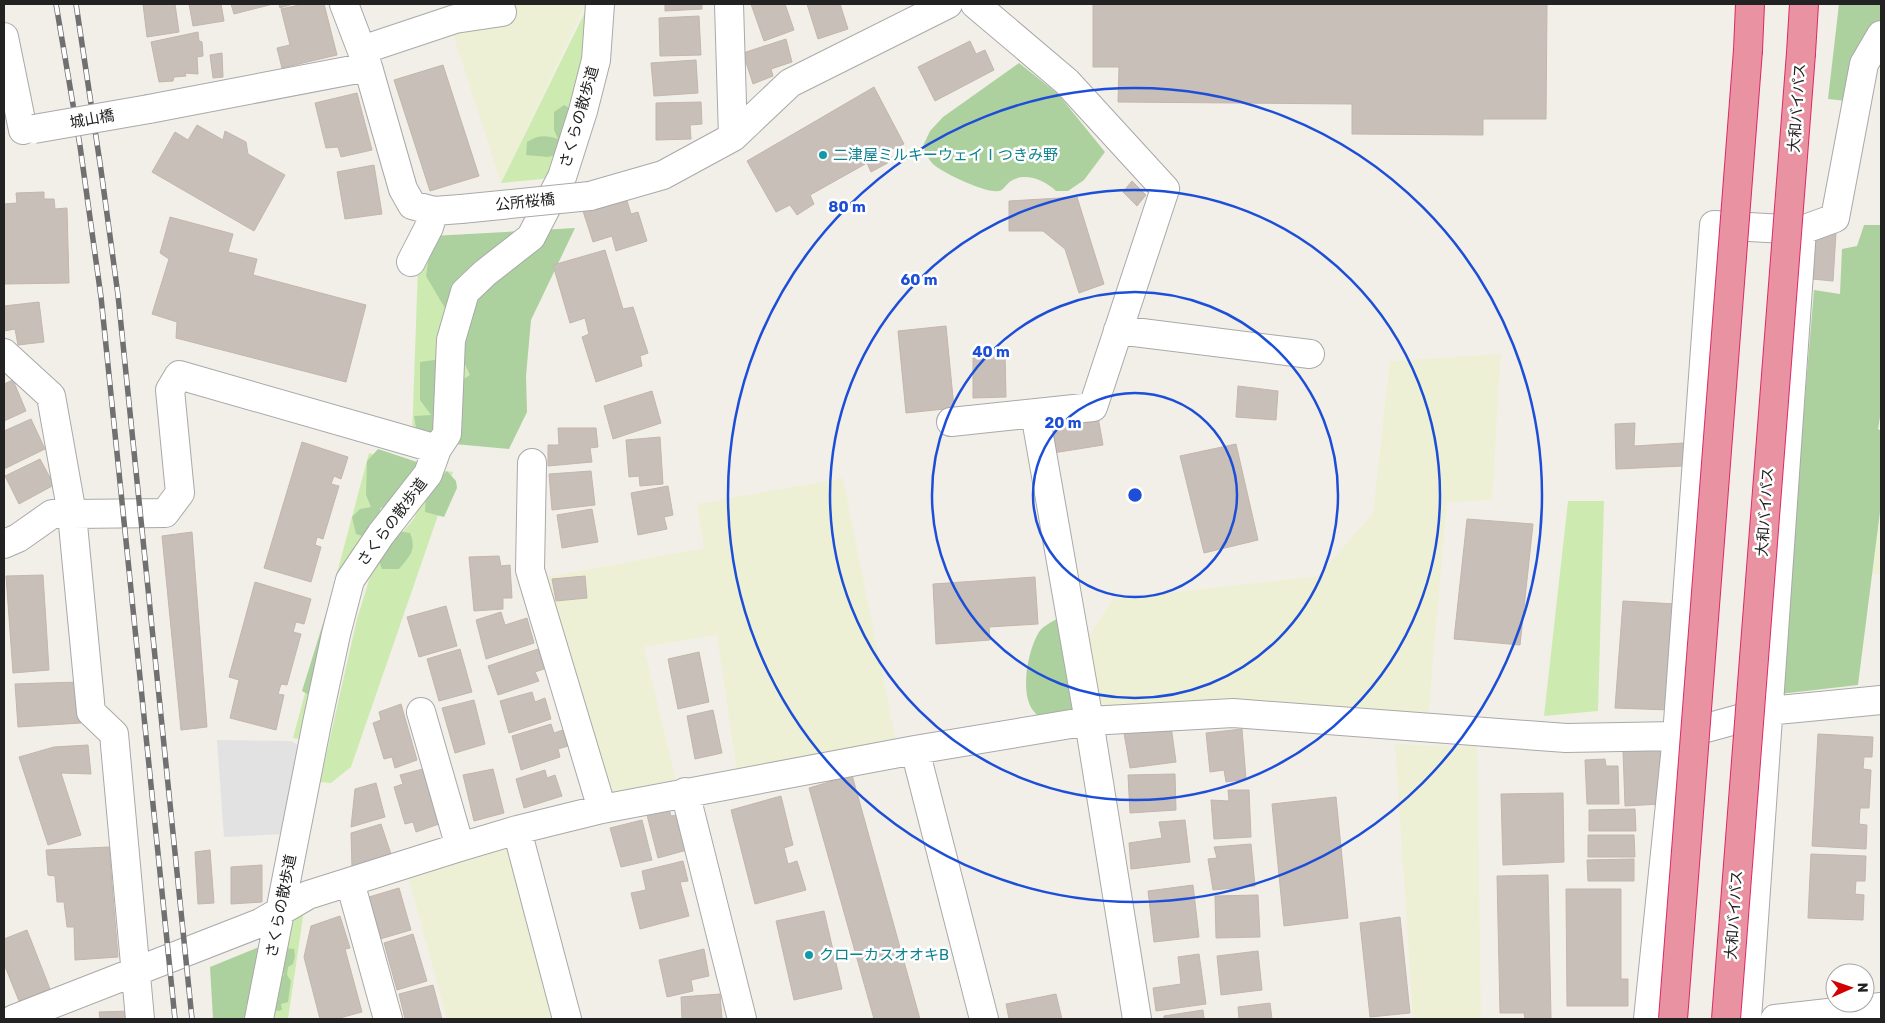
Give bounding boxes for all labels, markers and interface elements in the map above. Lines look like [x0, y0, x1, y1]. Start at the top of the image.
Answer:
street label: 大和バイパス [1785, 63, 1809, 153]
street label: さくらの散歩道 [556, 64, 602, 170]
street label: 城山橋 [68, 106, 116, 132]
place label: 二津屋ミルキーウェイⅠつきみ野 [833, 146, 1058, 164]
marker: 二津屋ミルキーウェイⅠつきみ野 [817, 149, 829, 161]
street label: 公所桜橋 [494, 190, 556, 214]
text: 80 m [828, 198, 866, 216]
text: 60 m [901, 271, 937, 289]
text: 40 m [972, 343, 1010, 361]
text: 20 m [1045, 414, 1081, 432]
street label: 大和バイパス [1753, 467, 1777, 557]
street label: さくらの散歩道 [353, 475, 431, 569]
centre of rings [1126, 486, 1144, 504]
street label: さくらの散歩道 [262, 853, 300, 959]
street label: 大和バイパス [1722, 870, 1746, 960]
place label: クローカスオオキB [819, 946, 949, 964]
marker: クローカスオオキB [803, 949, 815, 961]
north arrow [1825, 963, 1875, 1013]
text: N [1854, 982, 1871, 993]

